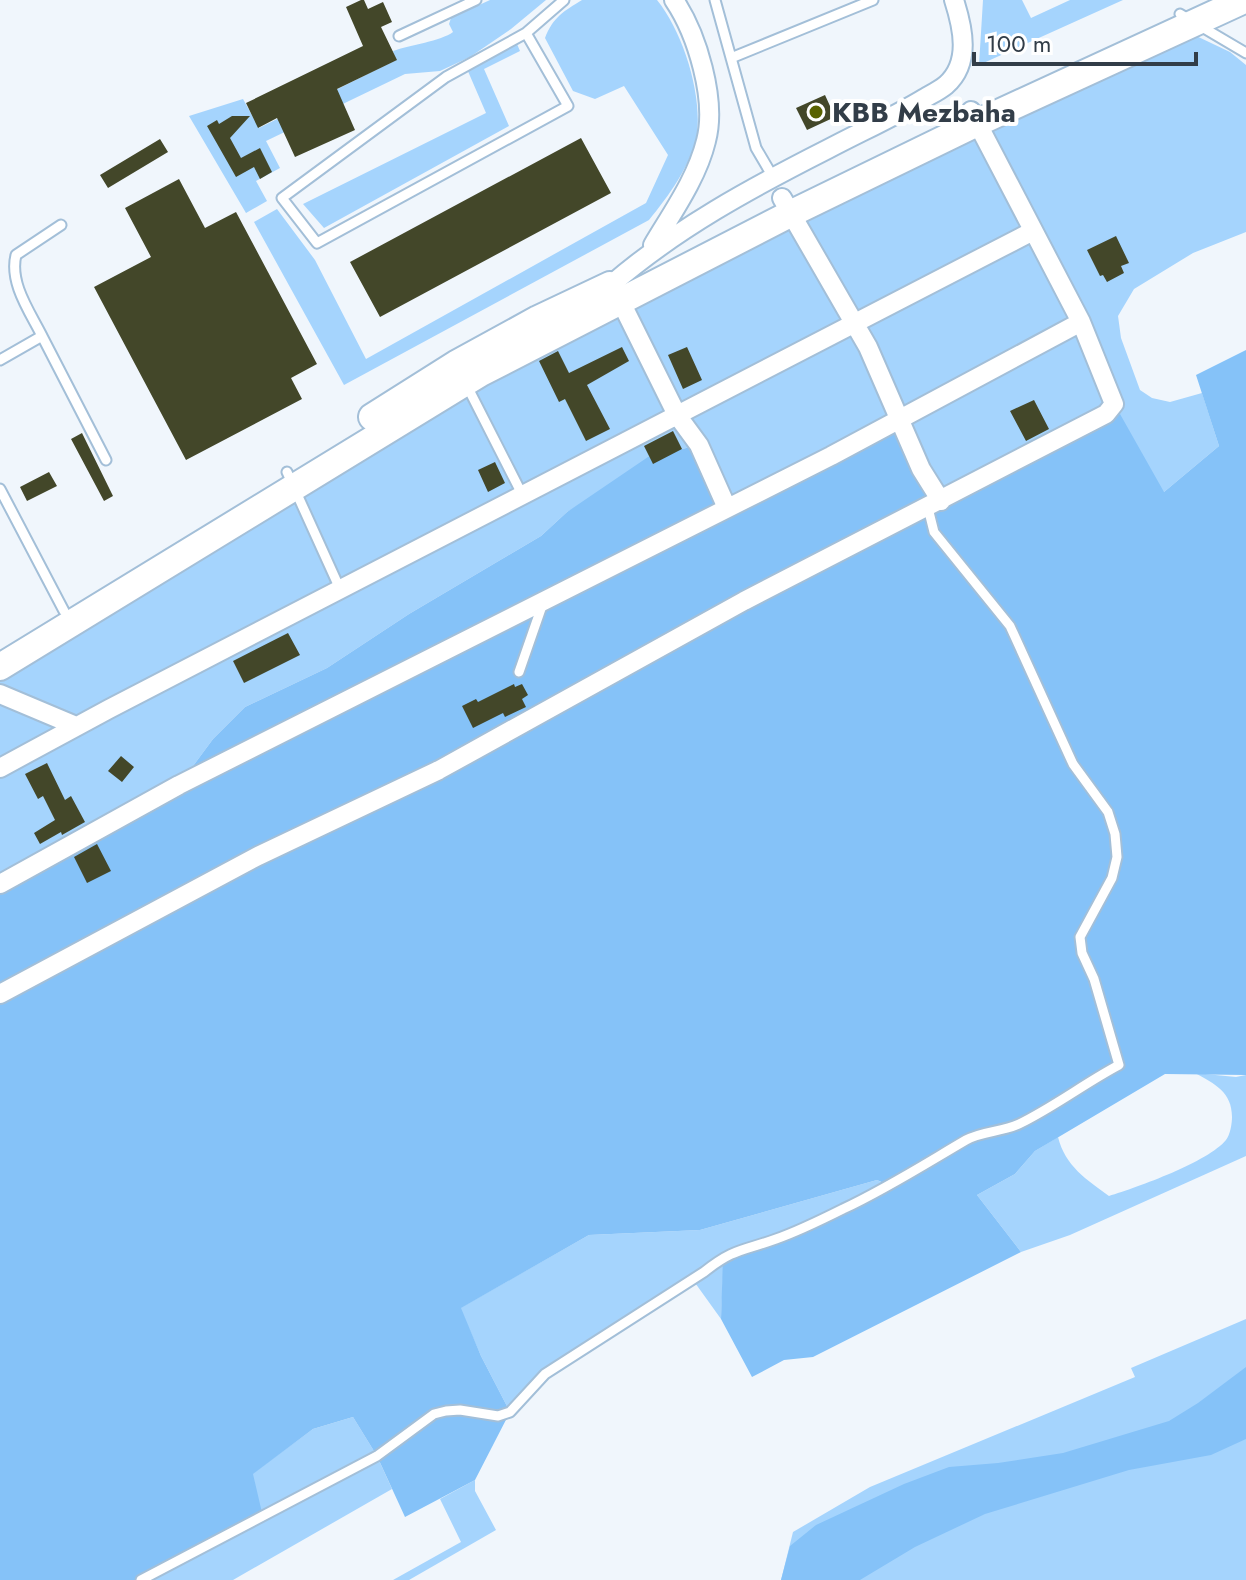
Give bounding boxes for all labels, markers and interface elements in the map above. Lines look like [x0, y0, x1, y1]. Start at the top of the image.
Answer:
scale bar [974, 16, 1196, 66]
text: 100 m [986, 26, 1052, 61]
place label: KBB Mezbaha [832, 92, 1016, 133]
marker: KBB Mezbaha [807, 103, 825, 121]

